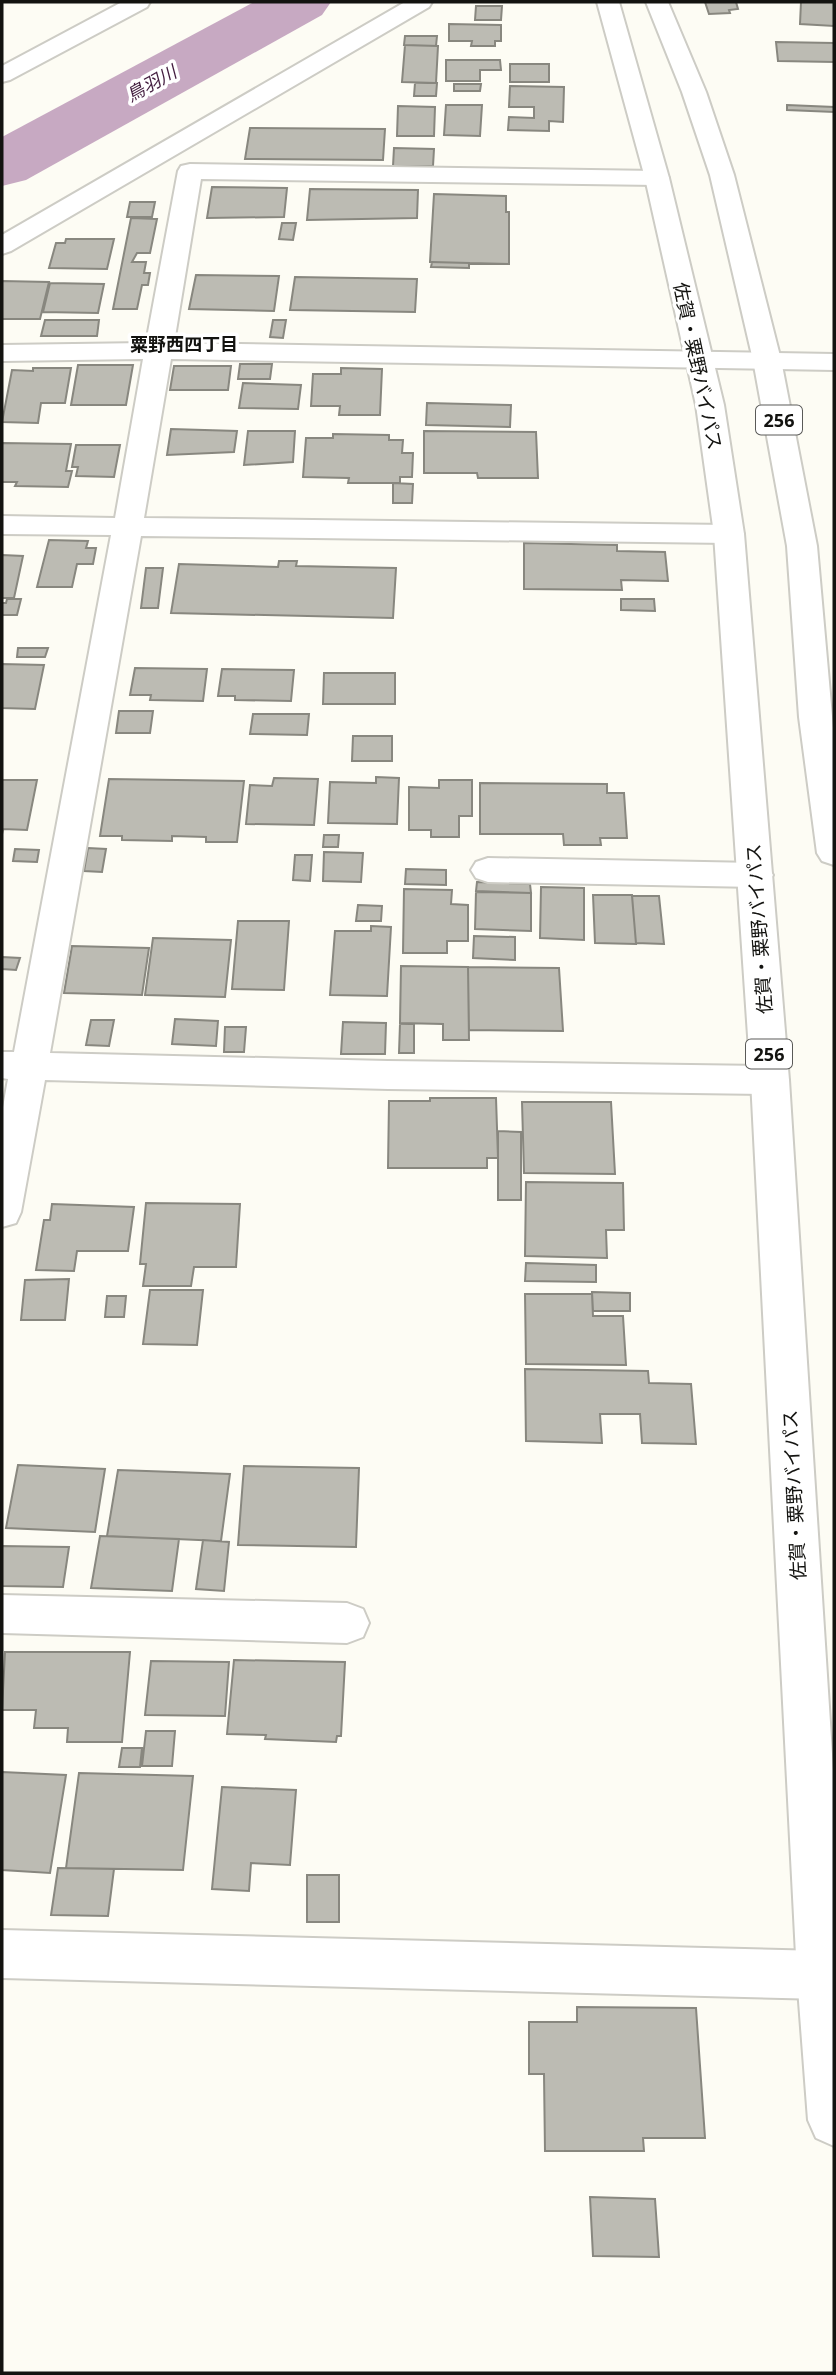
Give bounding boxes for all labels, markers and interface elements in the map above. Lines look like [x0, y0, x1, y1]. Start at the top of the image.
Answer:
water label: 鳥羽川 [122, 58, 182, 107]
street label: 佐賀・粟野バイパス [668, 280, 728, 452]
district label: 粟野西四丁目 [130, 332, 238, 356]
road number: 256 [756, 406, 802, 434]
street label: 佐賀・粟野バイパス [740, 843, 778, 1015]
road number: 256 [746, 1040, 792, 1069]
street label: 佐賀・粟野バイパス [777, 1409, 811, 1581]

